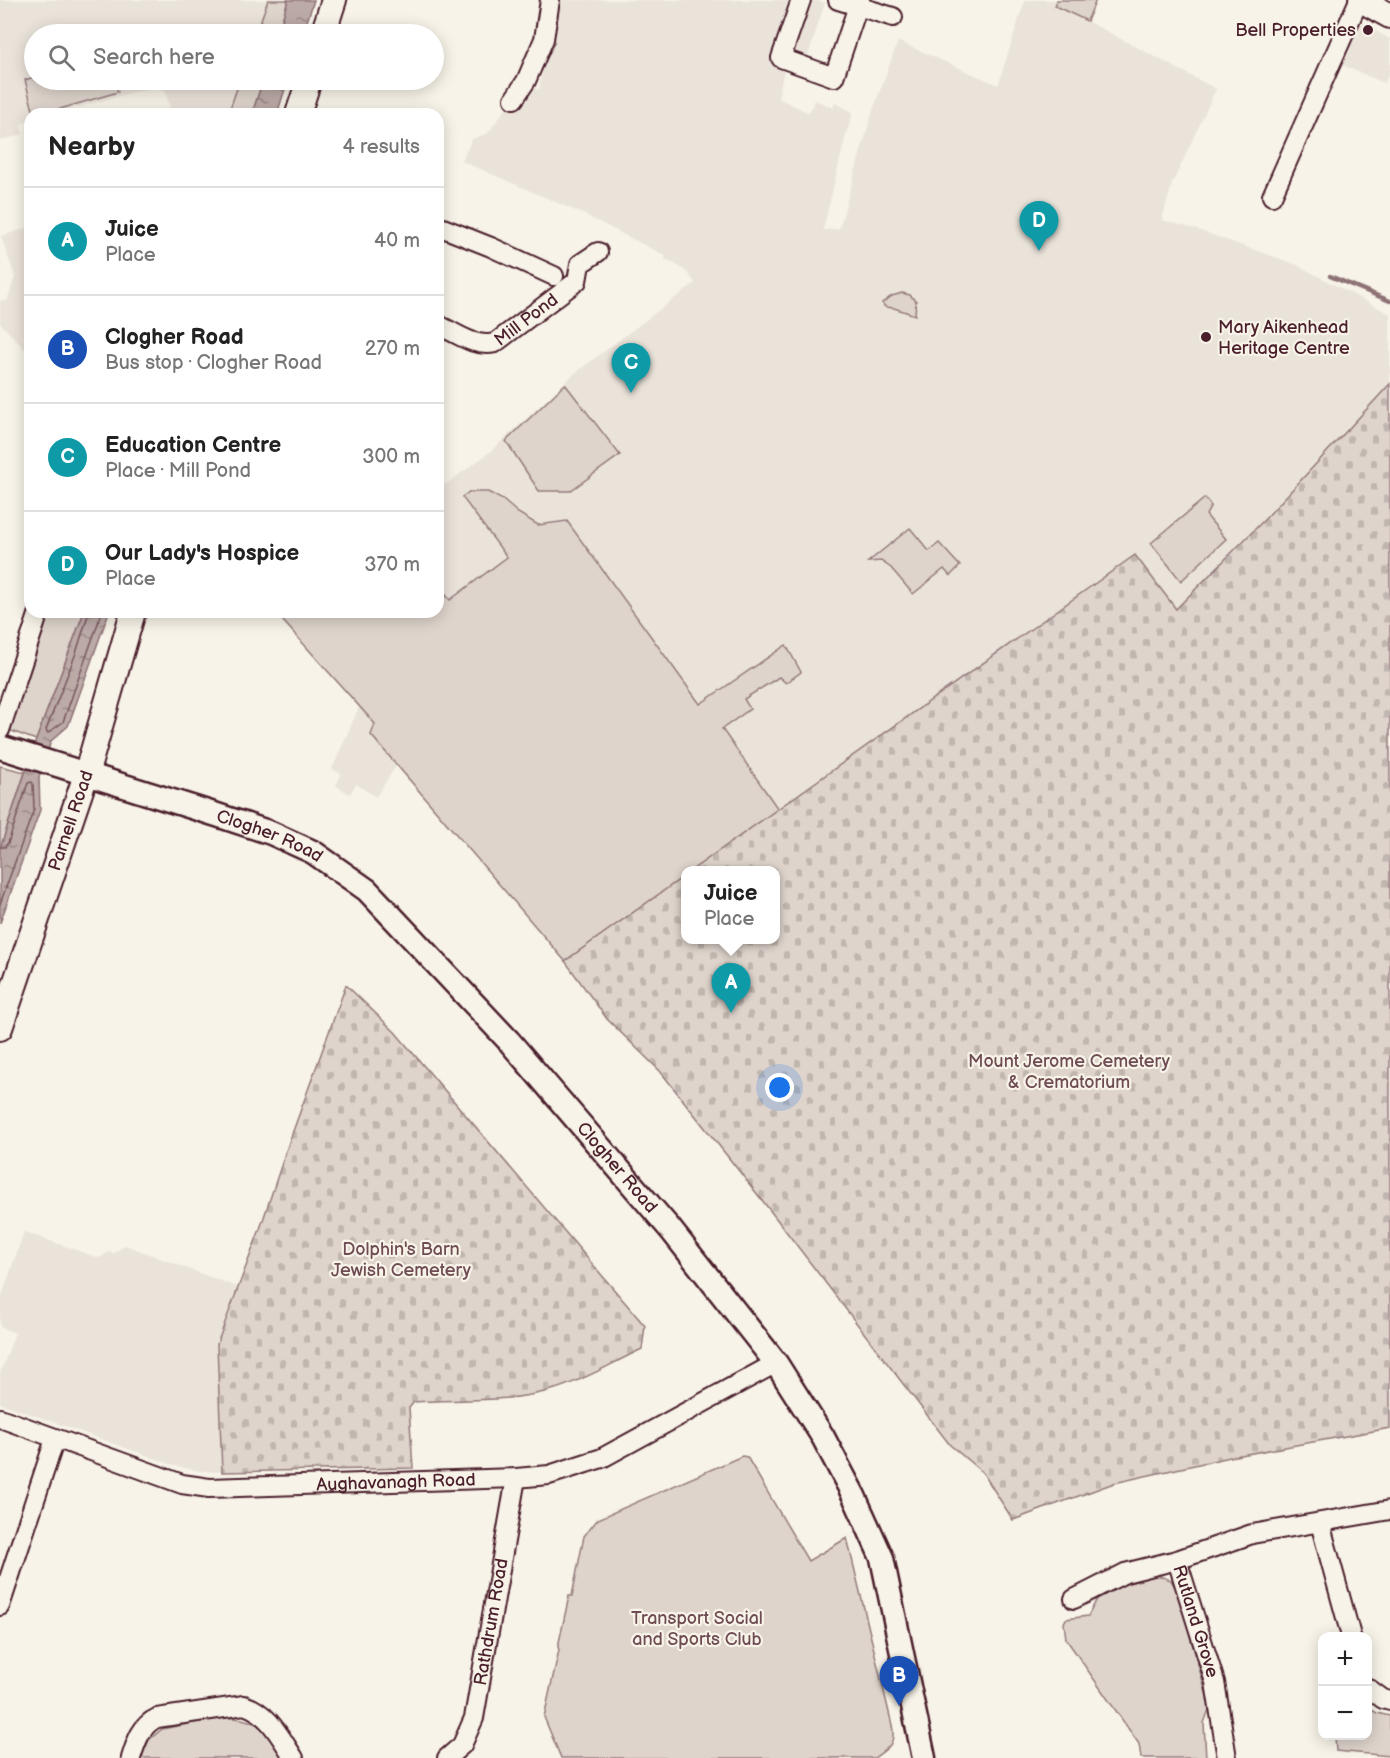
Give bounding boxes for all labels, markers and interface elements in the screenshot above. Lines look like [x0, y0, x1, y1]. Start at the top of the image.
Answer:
place label: Bell Properties [1235, 20, 1356, 41]
marker: Bell Properties [1361, 23, 1375, 37]
search box [24, 24, 444, 90]
icon: search [45, 41, 78, 74]
text: Search here [93, 44, 215, 71]
text: Nearby [48, 132, 135, 163]
text: 4 results [342, 135, 420, 159]
pin: D [1020, 202, 1058, 251]
text: Juice [105, 216, 159, 243]
text: A [61, 229, 74, 253]
text: 40 m [374, 229, 420, 253]
text: Place [105, 243, 156, 267]
street label: Mill Pond [490, 289, 562, 351]
place label: Mary Aikenhead Heritage Centre [1218, 317, 1350, 359]
text: Clogher Road [105, 324, 244, 351]
marker: Mary Aikenhead Heritage Centre [1199, 330, 1213, 344]
text: B [60, 337, 75, 361]
text: 270 m [365, 337, 420, 361]
pin: C [612, 344, 650, 393]
text: Bus stop · Clogher Road [105, 351, 322, 375]
text: Education Centre [105, 432, 281, 459]
text: C [60, 445, 75, 469]
text: 300 m [362, 445, 420, 469]
text: Place · Mill Pond [105, 459, 251, 483]
text: Our Lady's Hospice [105, 540, 299, 567]
text: D [61, 553, 74, 577]
text: 370 m [364, 553, 420, 577]
text: Place [105, 567, 156, 591]
street label: Parnell Road [44, 768, 98, 874]
street label: Clogher Road [214, 806, 327, 867]
popup [681, 866, 780, 944]
text: Juice [704, 880, 757, 907]
text: Place [704, 907, 754, 931]
pin: A [712, 964, 750, 1013]
park label: Mount Jerome Cemetery & Crematorium [968, 1051, 1171, 1093]
your location [765, 1073, 794, 1102]
street label: Clogher Road [572, 1118, 662, 1217]
park label: Dolphin's Barn Jewish Cemetery [331, 1239, 472, 1281]
street label: Aughavanagh Road [316, 1469, 476, 1495]
street label: Rathdrum Road [470, 1557, 513, 1687]
street label: Rutland Grove [1168, 1562, 1223, 1680]
park label: Transport Social and Sports Club [631, 1608, 763, 1650]
map controls [1318, 1632, 1372, 1740]
button: + [1318, 1632, 1372, 1686]
pin: B [880, 1656, 918, 1706]
button: − [1318, 1686, 1372, 1740]

